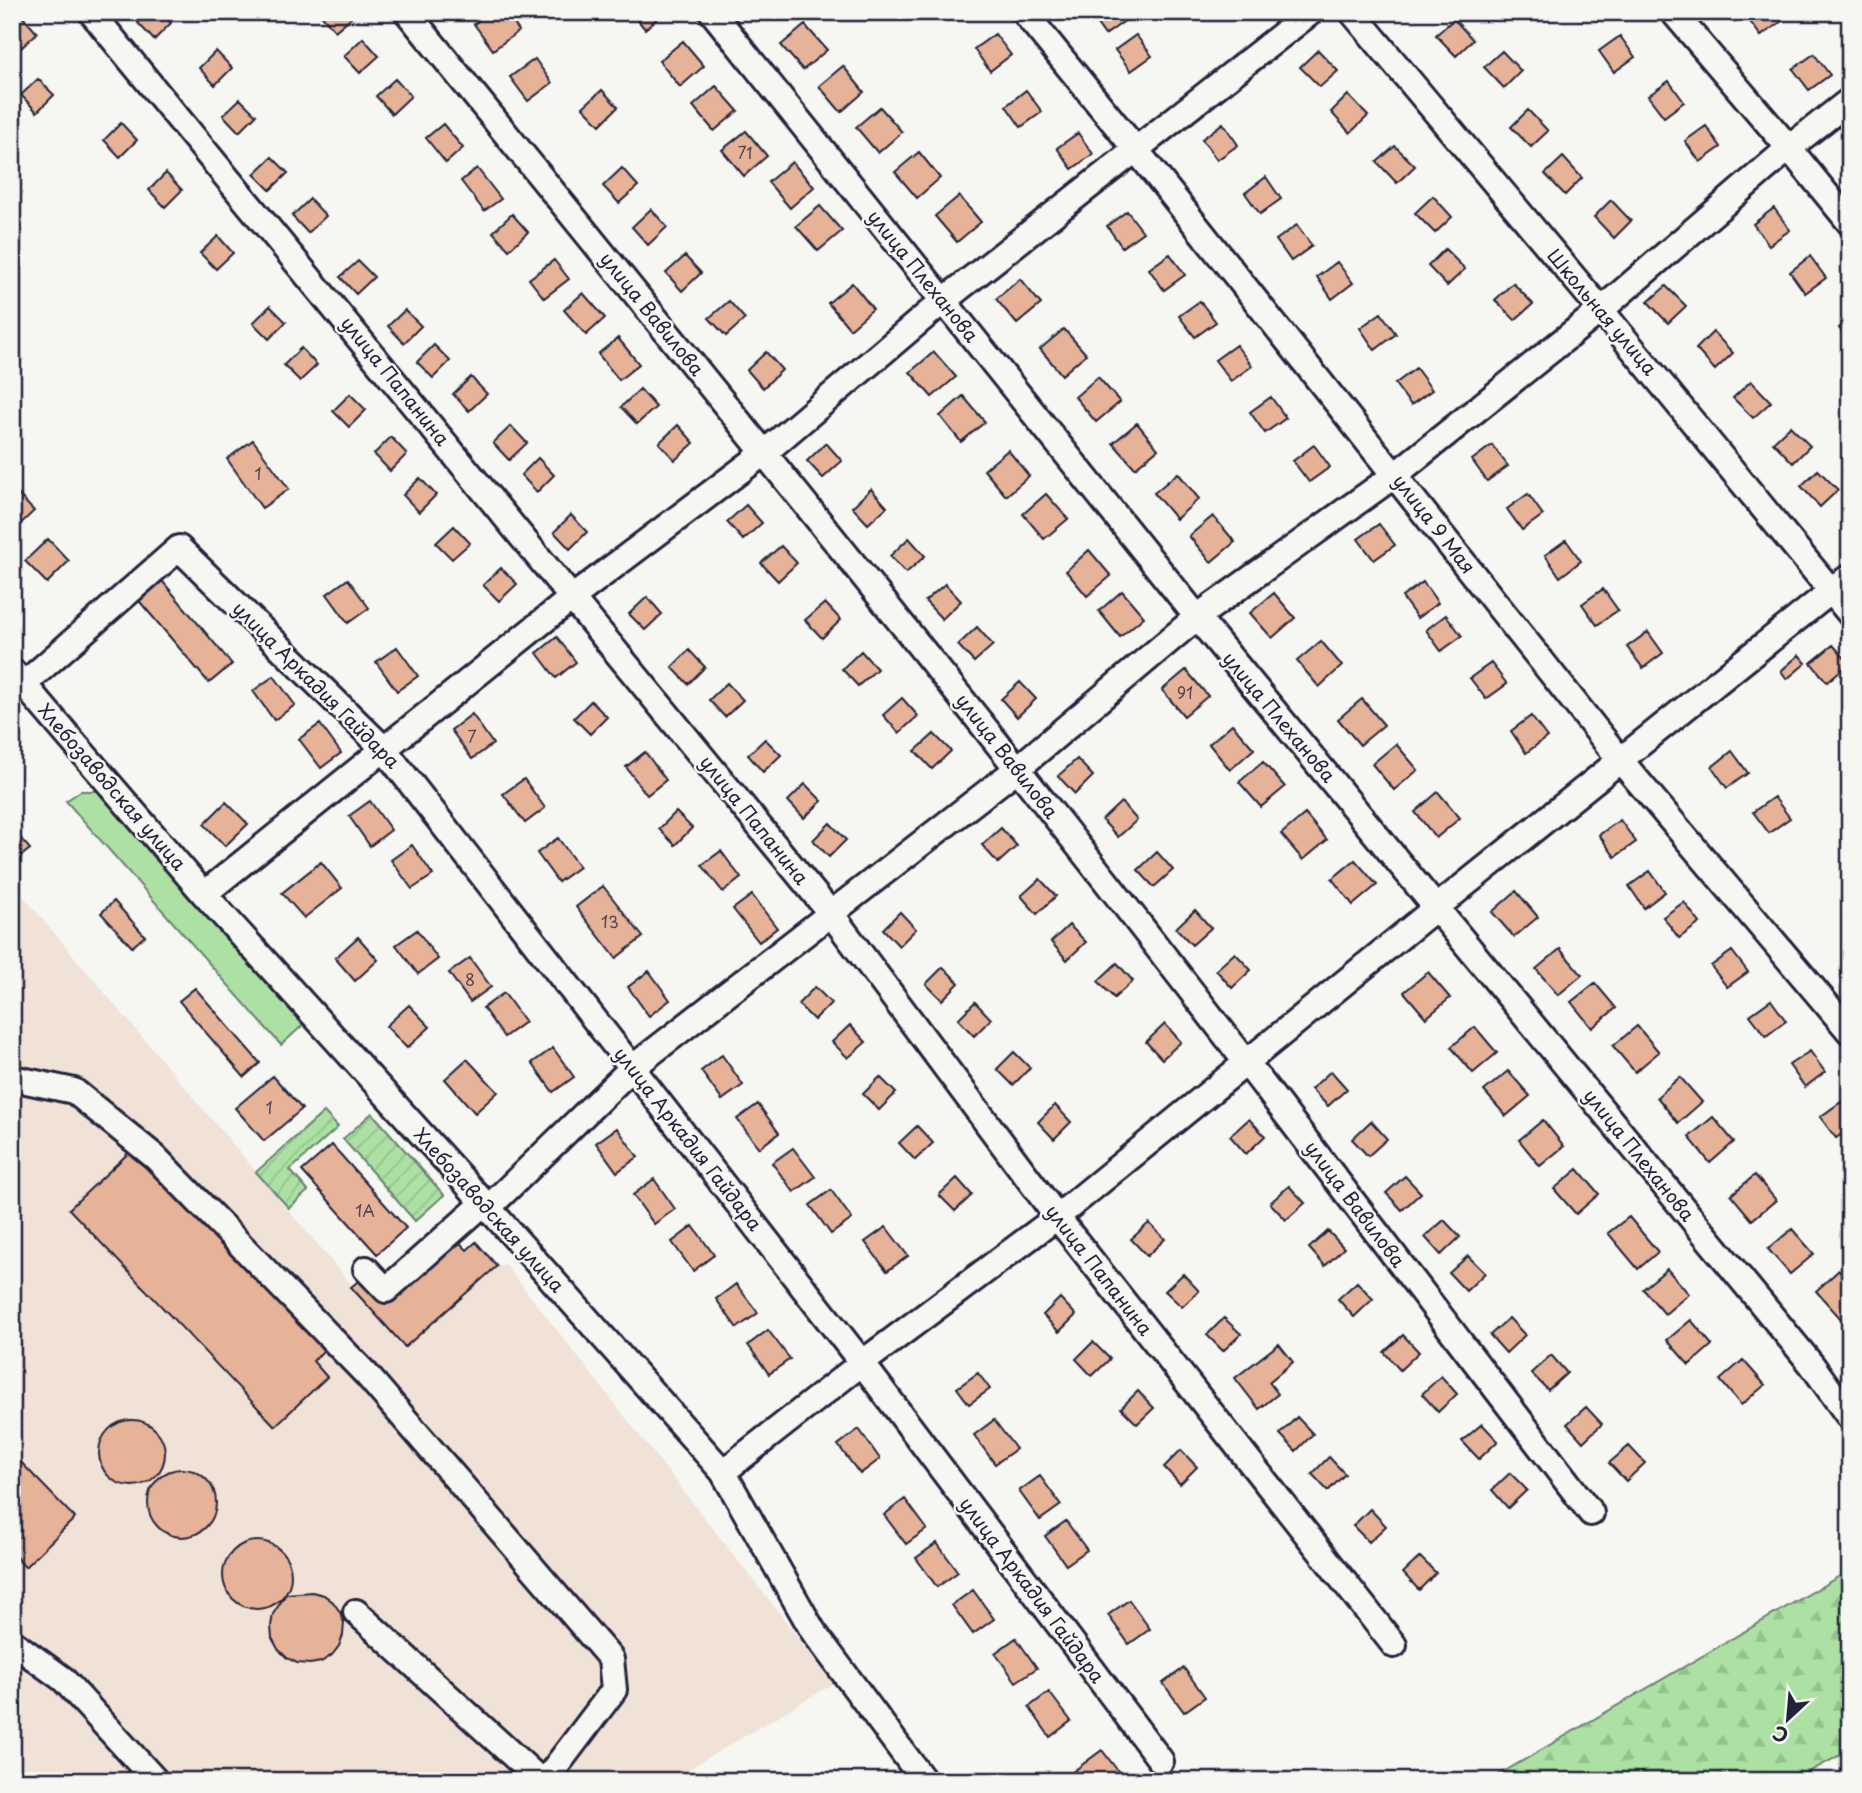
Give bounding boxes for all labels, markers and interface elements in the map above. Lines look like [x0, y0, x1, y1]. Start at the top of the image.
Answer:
house number: 71 [738, 140, 753, 164]
street label: улица Плеханова [862, 203, 986, 348]
street label: Школьная улица [1541, 242, 1664, 381]
street label: улица Вавилова [594, 245, 712, 381]
street label: улица Папанина [335, 310, 457, 451]
house number: 1 [254, 461, 262, 485]
street label: улица 9 Мая [1387, 468, 1483, 579]
street label: улица Аркадия Гайдара [227, 594, 407, 774]
street label: улица Плеханова [1217, 645, 1343, 788]
house number: 91 [1177, 680, 1193, 704]
street label: улица Вавилова [950, 687, 1066, 824]
street label: Хлебозаводская улица [32, 697, 193, 876]
house number: 7 [467, 724, 477, 748]
street label: улица Папанина [694, 749, 816, 890]
house number: 13 [601, 909, 619, 933]
house number: 8 [465, 967, 475, 991]
street label: улица Аркадия Гайдара [608, 1041, 770, 1236]
street label: улица Плеханова [1578, 1082, 1702, 1227]
house number: 1 [265, 1095, 273, 1119]
street label: Хлебозаводская улица [408, 1121, 572, 1298]
street label: улица Вавилова [1299, 1134, 1413, 1273]
house number: 1А [355, 1198, 375, 1222]
street label: улица Папанина [1040, 1198, 1160, 1341]
street label: улица Аркадия Гайдара [953, 1491, 1112, 1688]
north arrow [1754, 1685, 1824, 1755]
text: С [1768, 1719, 1793, 1751]

